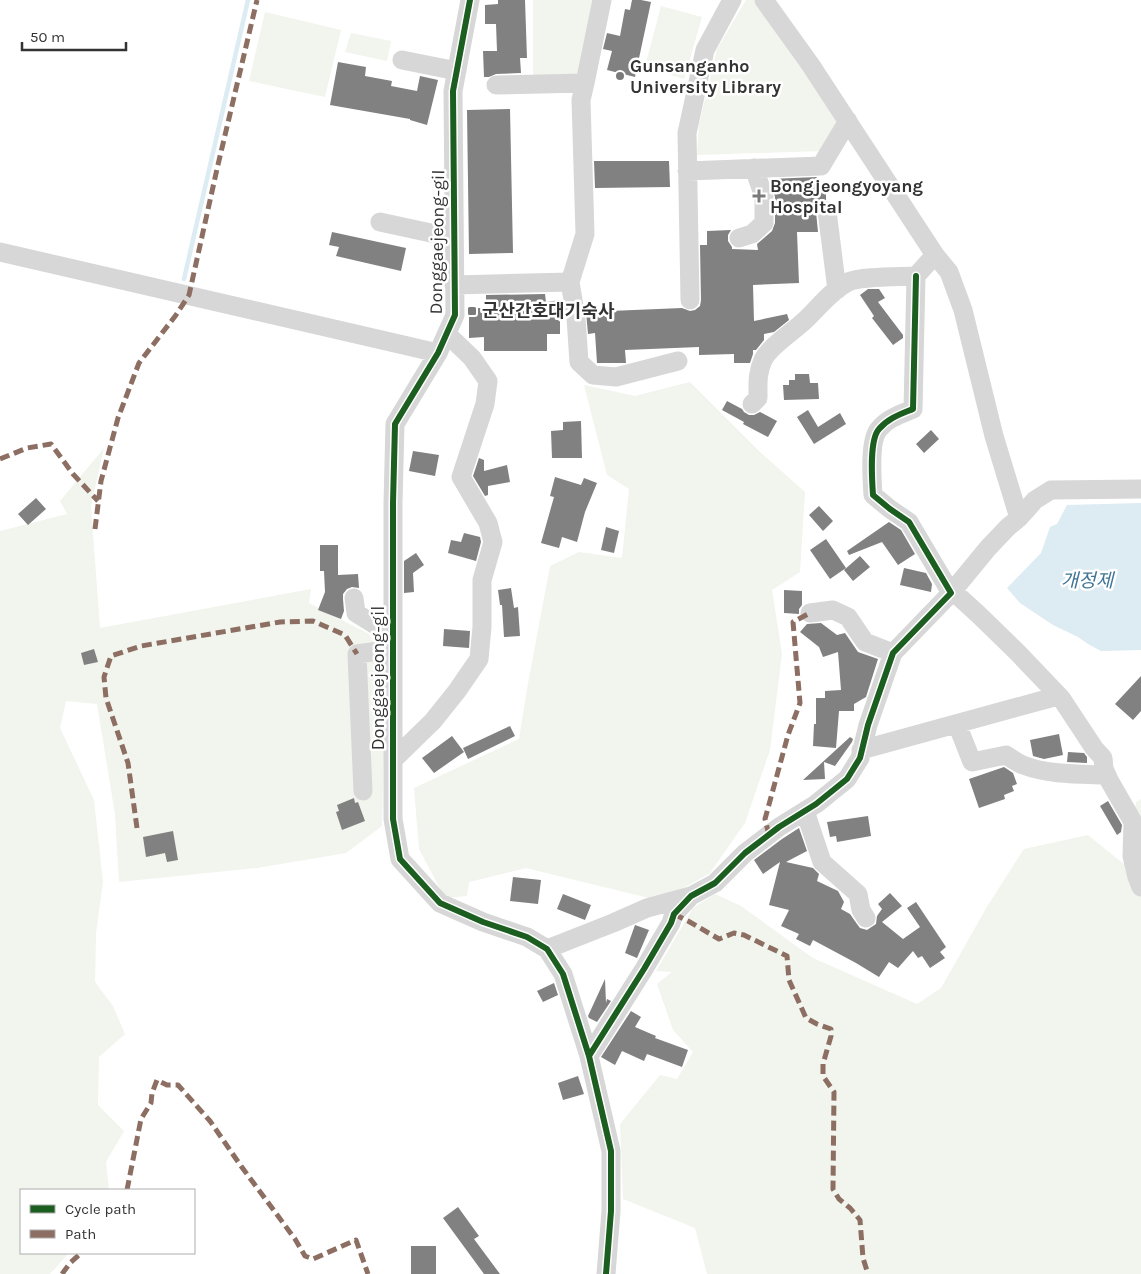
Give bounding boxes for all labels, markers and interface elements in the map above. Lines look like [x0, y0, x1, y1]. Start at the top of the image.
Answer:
scale bar [22, 20, 126, 52]
text: 50 m [30, 28, 65, 46]
place label: Gunsanganho University Library [630, 55, 781, 98]
marker: Gunsanganho University Library [614, 70, 626, 82]
street label: Donggaejeong-gil [425, 169, 449, 315]
place label: Bongjeongyoyang Hospital [770, 175, 924, 218]
marker: Bongjeongyoyang Hospital [752, 189, 766, 203]
place label: 군산간호대기숙사 [482, 300, 615, 322]
marker: 군산간호대기숙사 [466, 305, 478, 317]
water label: 개정제 [1061, 570, 1116, 592]
street label: Donggaejeong-gil [367, 606, 389, 750]
legend [20, 1189, 195, 1254]
text: Cycle path [65, 1200, 136, 1218]
text: Path [65, 1225, 96, 1243]

